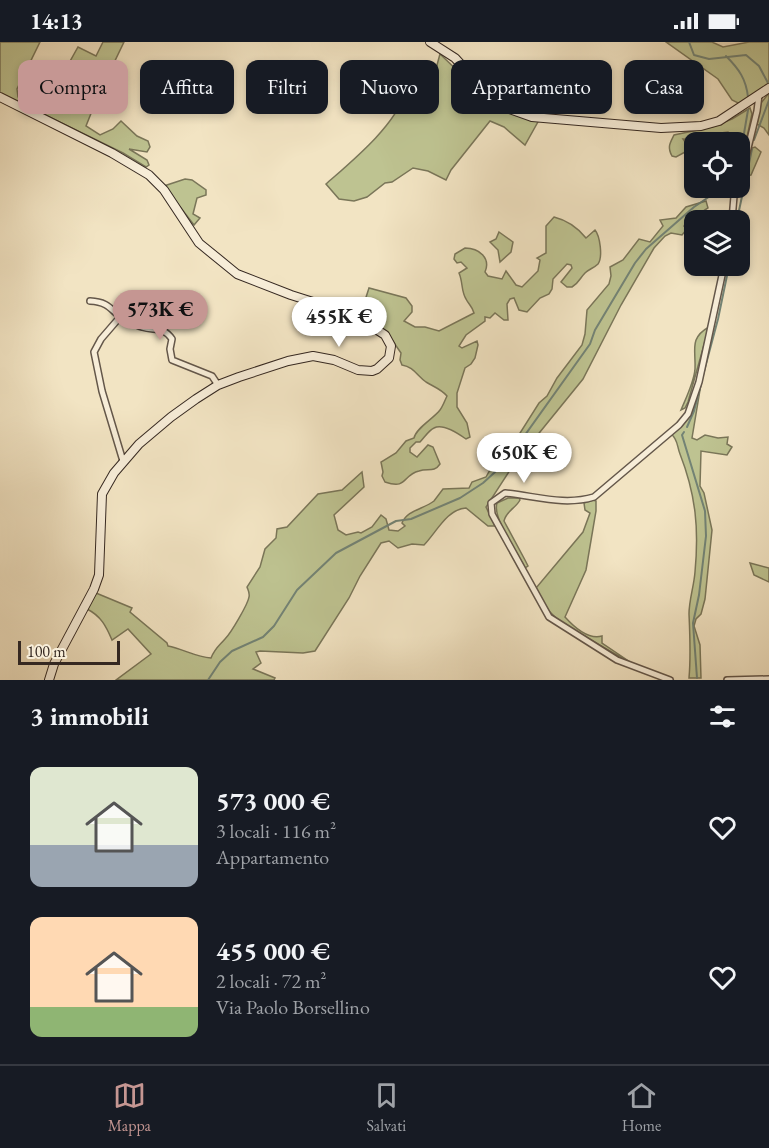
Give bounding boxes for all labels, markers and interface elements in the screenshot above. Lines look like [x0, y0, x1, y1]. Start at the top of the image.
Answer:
text: 14:13 [30, 7, 83, 36]
chip: Compra [18, 60, 128, 114]
chip: Affitta [140, 60, 234, 114]
chip: Filtri [246, 60, 328, 114]
chip: Nuovo [340, 60, 439, 114]
chip: Appartamento [451, 60, 612, 114]
chip: Casa [624, 60, 704, 114]
map controls [684, 132, 750, 276]
button: locate [684, 132, 750, 198]
button: layers [684, 210, 750, 276]
pin: 573K € [111, 290, 209, 341]
text: 573K € [127, 296, 193, 322]
pin: 455K € [290, 297, 388, 348]
text: 455K € [306, 303, 372, 329]
pin: 650K € [475, 433, 573, 484]
text: 650K € [491, 439, 557, 465]
scale bar [18, 638, 120, 666]
text: 100 m [27, 641, 66, 662]
text: 3 immobili [30, 699, 149, 733]
icon: filters [706, 700, 739, 733]
text: 573 000 € [216, 784, 330, 818]
icon: home [78, 791, 150, 863]
icon: heart [706, 811, 739, 844]
text: 3 locali · 116 m² [216, 818, 336, 844]
text: Appartamento [216, 844, 329, 870]
text: 455 000 € [216, 934, 330, 968]
icon: home [78, 941, 150, 1013]
icon: heart [706, 961, 739, 994]
text: 2 locali · 72 m² [216, 968, 327, 994]
text: Via Paolo Borsellino [216, 994, 370, 1020]
tab: Mappa [108, 1079, 151, 1136]
tab: Salvati [366, 1079, 406, 1136]
tab: Home [622, 1079, 661, 1136]

